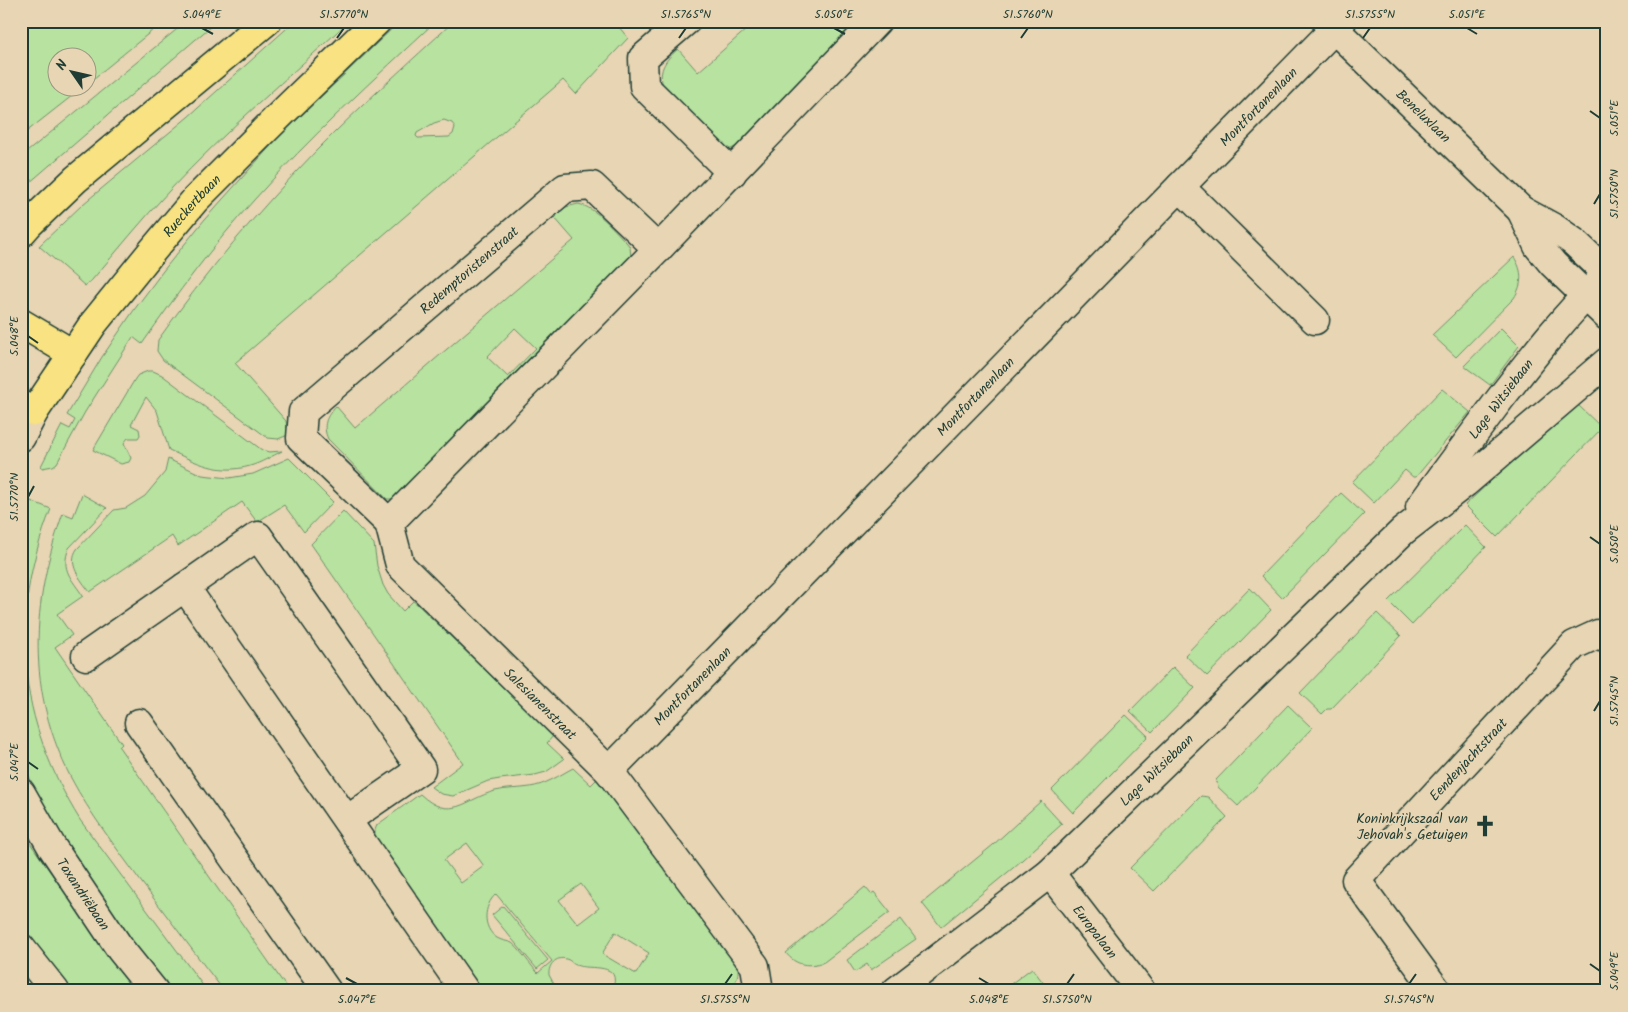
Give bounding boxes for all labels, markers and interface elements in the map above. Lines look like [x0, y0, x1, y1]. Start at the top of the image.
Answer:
text: 5.049°E [183, 5, 222, 24]
text: 51.5770°N [320, 5, 368, 24]
text: 51.5765°N [661, 5, 711, 24]
text: 5.050°E [815, 5, 854, 24]
text: 51.5760°N [1003, 5, 1053, 24]
text: 51.5755°N [1345, 5, 1395, 24]
text: 5.051°E [1449, 5, 1486, 24]
north arrow [48, 48, 98, 98]
text: N [50, 55, 74, 75]
street label: Montfortanenlaan [1215, 62, 1303, 152]
street label: Beneluxlaan [1390, 84, 1455, 148]
text: 5.051°E [1605, 99, 1624, 136]
text: 51.5750°N [1605, 169, 1624, 219]
street label: Rueckertbaan [158, 170, 227, 243]
street label: Redemptoristenstraat [415, 221, 524, 320]
text: 5.048°E [5, 315, 24, 356]
street label: Montfortanenlaan [932, 352, 1020, 442]
street label: Lage Witsiebaan [1464, 354, 1539, 444]
text: 51.5770°N [5, 473, 24, 521]
text: 5.050°E [1605, 524, 1624, 563]
street label: Montfortanenlaan [649, 642, 737, 731]
street label: Salesianenstraat [498, 663, 582, 746]
text: 51.5745°N [1605, 676, 1624, 726]
street label: Eendenjachtstraat [1424, 713, 1513, 807]
street label: Lage Witsiebaan [1115, 729, 1199, 812]
text: 5.047°E [5, 742, 24, 781]
place label: Koninkrijkszaal van Jehovah's Getuigen [1356, 808, 1468, 846]
church icon: Koninkrijkszaal van Jehovah's Getuigen [1472, 813, 1498, 839]
street label: Taxandriëbaan [50, 854, 115, 935]
street label: Europalaan [1066, 900, 1122, 964]
text: 5.049°E [1605, 951, 1624, 990]
text: 5.047°E [338, 990, 377, 1009]
text: 51.5755°N [700, 990, 750, 1009]
text: 5.048°E [969, 990, 1010, 1009]
text: 51.5750°N [1042, 990, 1092, 1009]
text: 51.5745°N [1384, 990, 1434, 1009]

